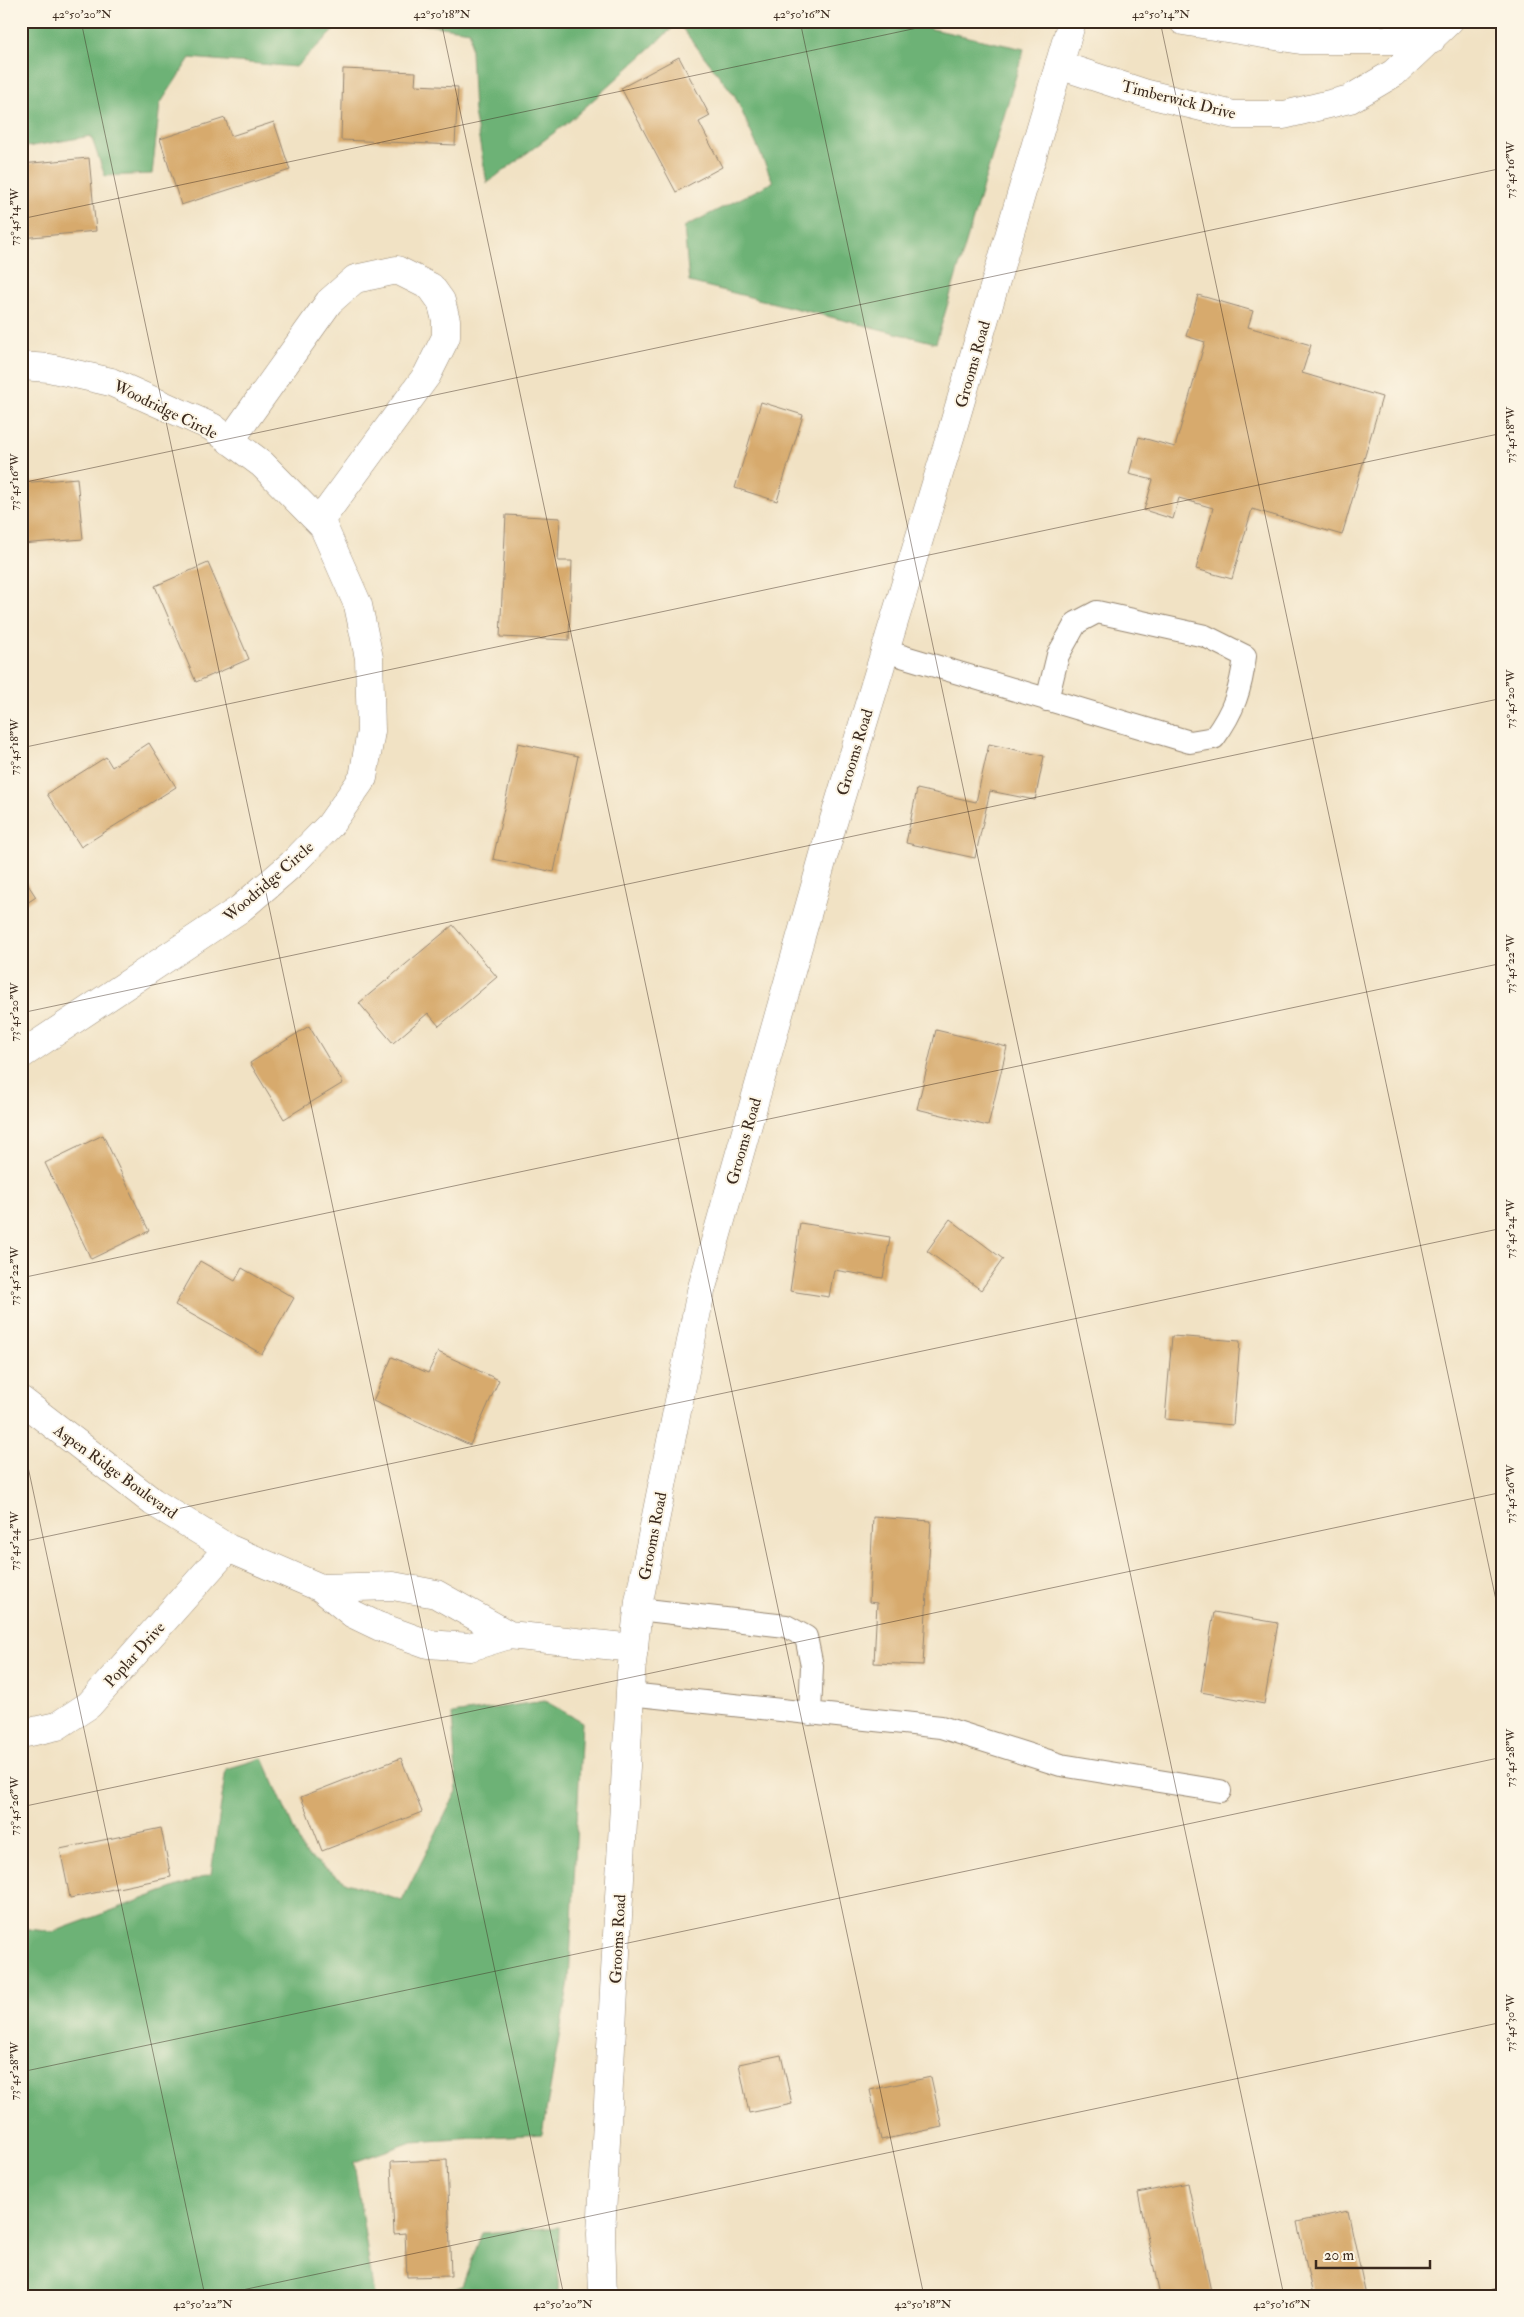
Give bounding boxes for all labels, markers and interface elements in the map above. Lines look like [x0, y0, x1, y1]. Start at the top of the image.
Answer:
text: 42°50'20"N [52, 7, 112, 22]
text: 42°50'18"N [413, 7, 471, 22]
text: 42°50'16"N [773, 7, 831, 22]
text: 42°50'14"N [1132, 7, 1190, 22]
street label: Timberwick Drive [1120, 76, 1238, 124]
text: 73°45'16"W [1503, 141, 1518, 198]
text: 73°45'14"W [7, 188, 22, 246]
street label: Grooms Road [951, 318, 995, 410]
street label: Woodridge Circle [109, 376, 221, 444]
text: 73°45'18"W [1503, 406, 1518, 463]
text: 73°45'16"W [7, 453, 22, 510]
text: 73°45'20"W [1503, 669, 1518, 728]
street label: Grooms Road [832, 706, 878, 798]
text: 73°45'18"W [7, 718, 22, 775]
street label: Woodridge Circle [219, 837, 318, 927]
text: 73°45'22"W [1503, 934, 1518, 993]
text: 73°45'20"W [7, 982, 22, 1041]
street label: Grooms Road [722, 1095, 766, 1187]
text: 73°45'24"W [1503, 1199, 1518, 1259]
text: 73°45'22"W [7, 1246, 22, 1305]
street label: Aspen Ridge Boulevard [48, 1420, 181, 1524]
text: 73°45'26"W [1503, 1464, 1518, 1523]
street label: Grooms Road [635, 1490, 671, 1582]
text: 73°45'24"W [7, 1511, 22, 1571]
street label: Poplar Drive [100, 1618, 170, 1692]
text: 73°45'28"W [1503, 1728, 1518, 1787]
text: 73°45'26"W [7, 1776, 22, 1835]
street label: Grooms Road [606, 1894, 630, 1984]
text: 73°45'30"W [1503, 1994, 1518, 2052]
text: 73°45'28"W [7, 2041, 22, 2100]
scale bar [1316, 2237, 1430, 2269]
text: 20 m [1324, 2246, 1354, 2265]
text: 42°50'22"N [173, 2297, 233, 2312]
text: 42°50'20"N [533, 2297, 593, 2312]
text: 42°50'18"N [894, 2297, 952, 2312]
text: 42°50'16"N [1253, 2297, 1311, 2312]

